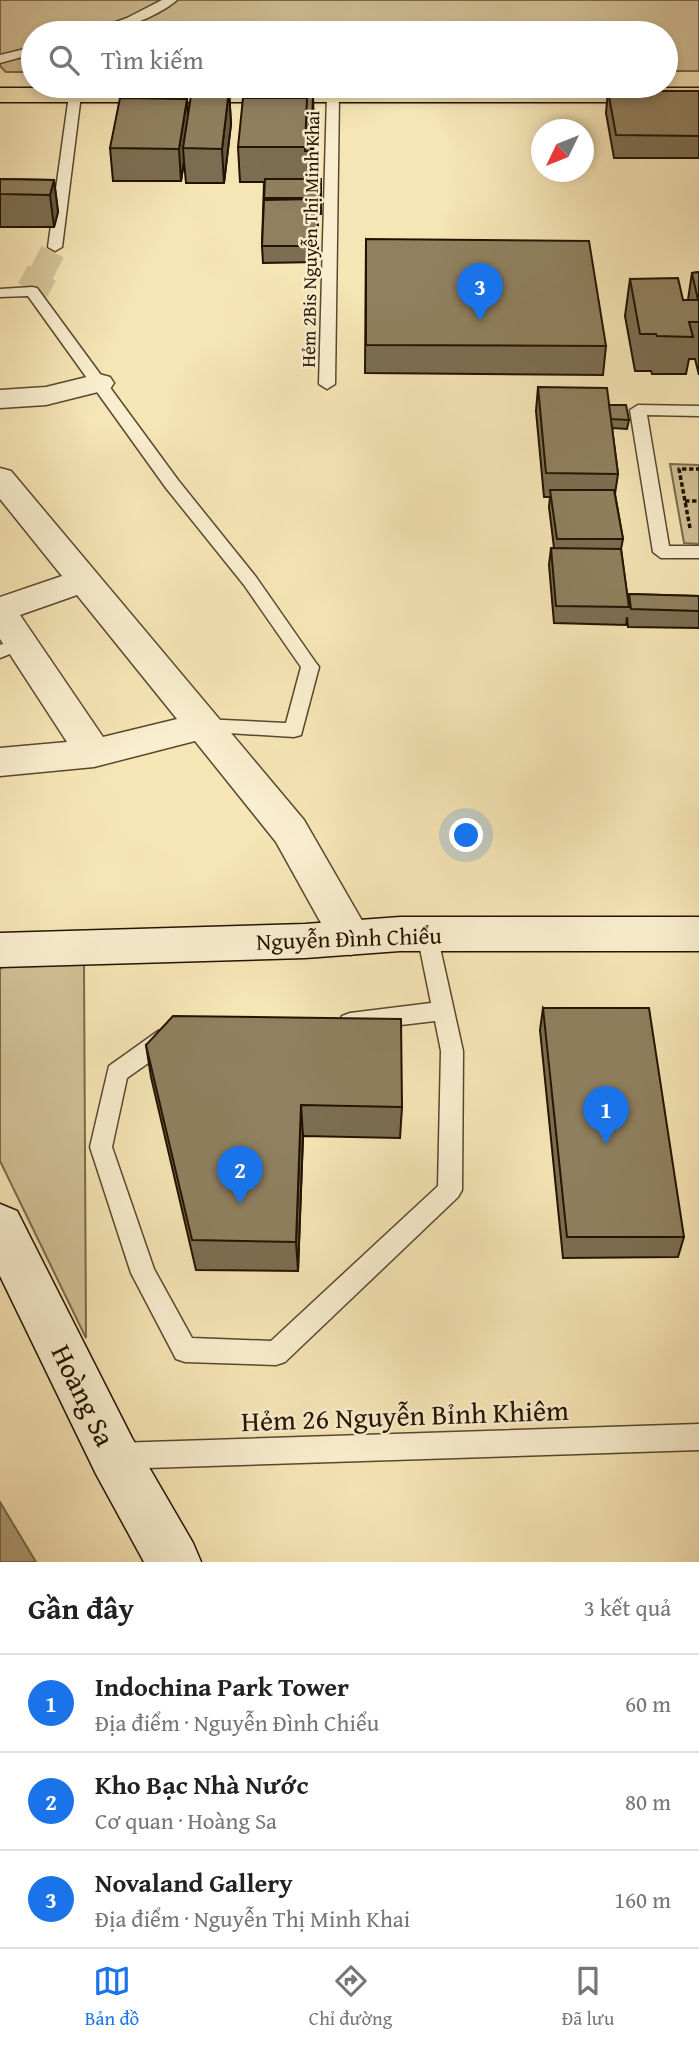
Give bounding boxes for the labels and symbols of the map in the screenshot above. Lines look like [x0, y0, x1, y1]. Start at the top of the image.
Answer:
street label: Hẻm 2Bis Nguyễn Thị Minh Khai [294, 110, 326, 368]
north arrow [531, 119, 594, 182]
pin: 3 [457, 263, 503, 321]
your location [449, 818, 483, 852]
street label: Nguyễn Đình Chiểu [256, 918, 443, 958]
pin: 1 [583, 1086, 629, 1144]
pin: 2 [217, 1146, 263, 1204]
street label: Hoàng Sa [42, 1337, 127, 1454]
street label: Hẻm 26 Nguyễn Bỉnh Khiêm [241, 1389, 570, 1441]

